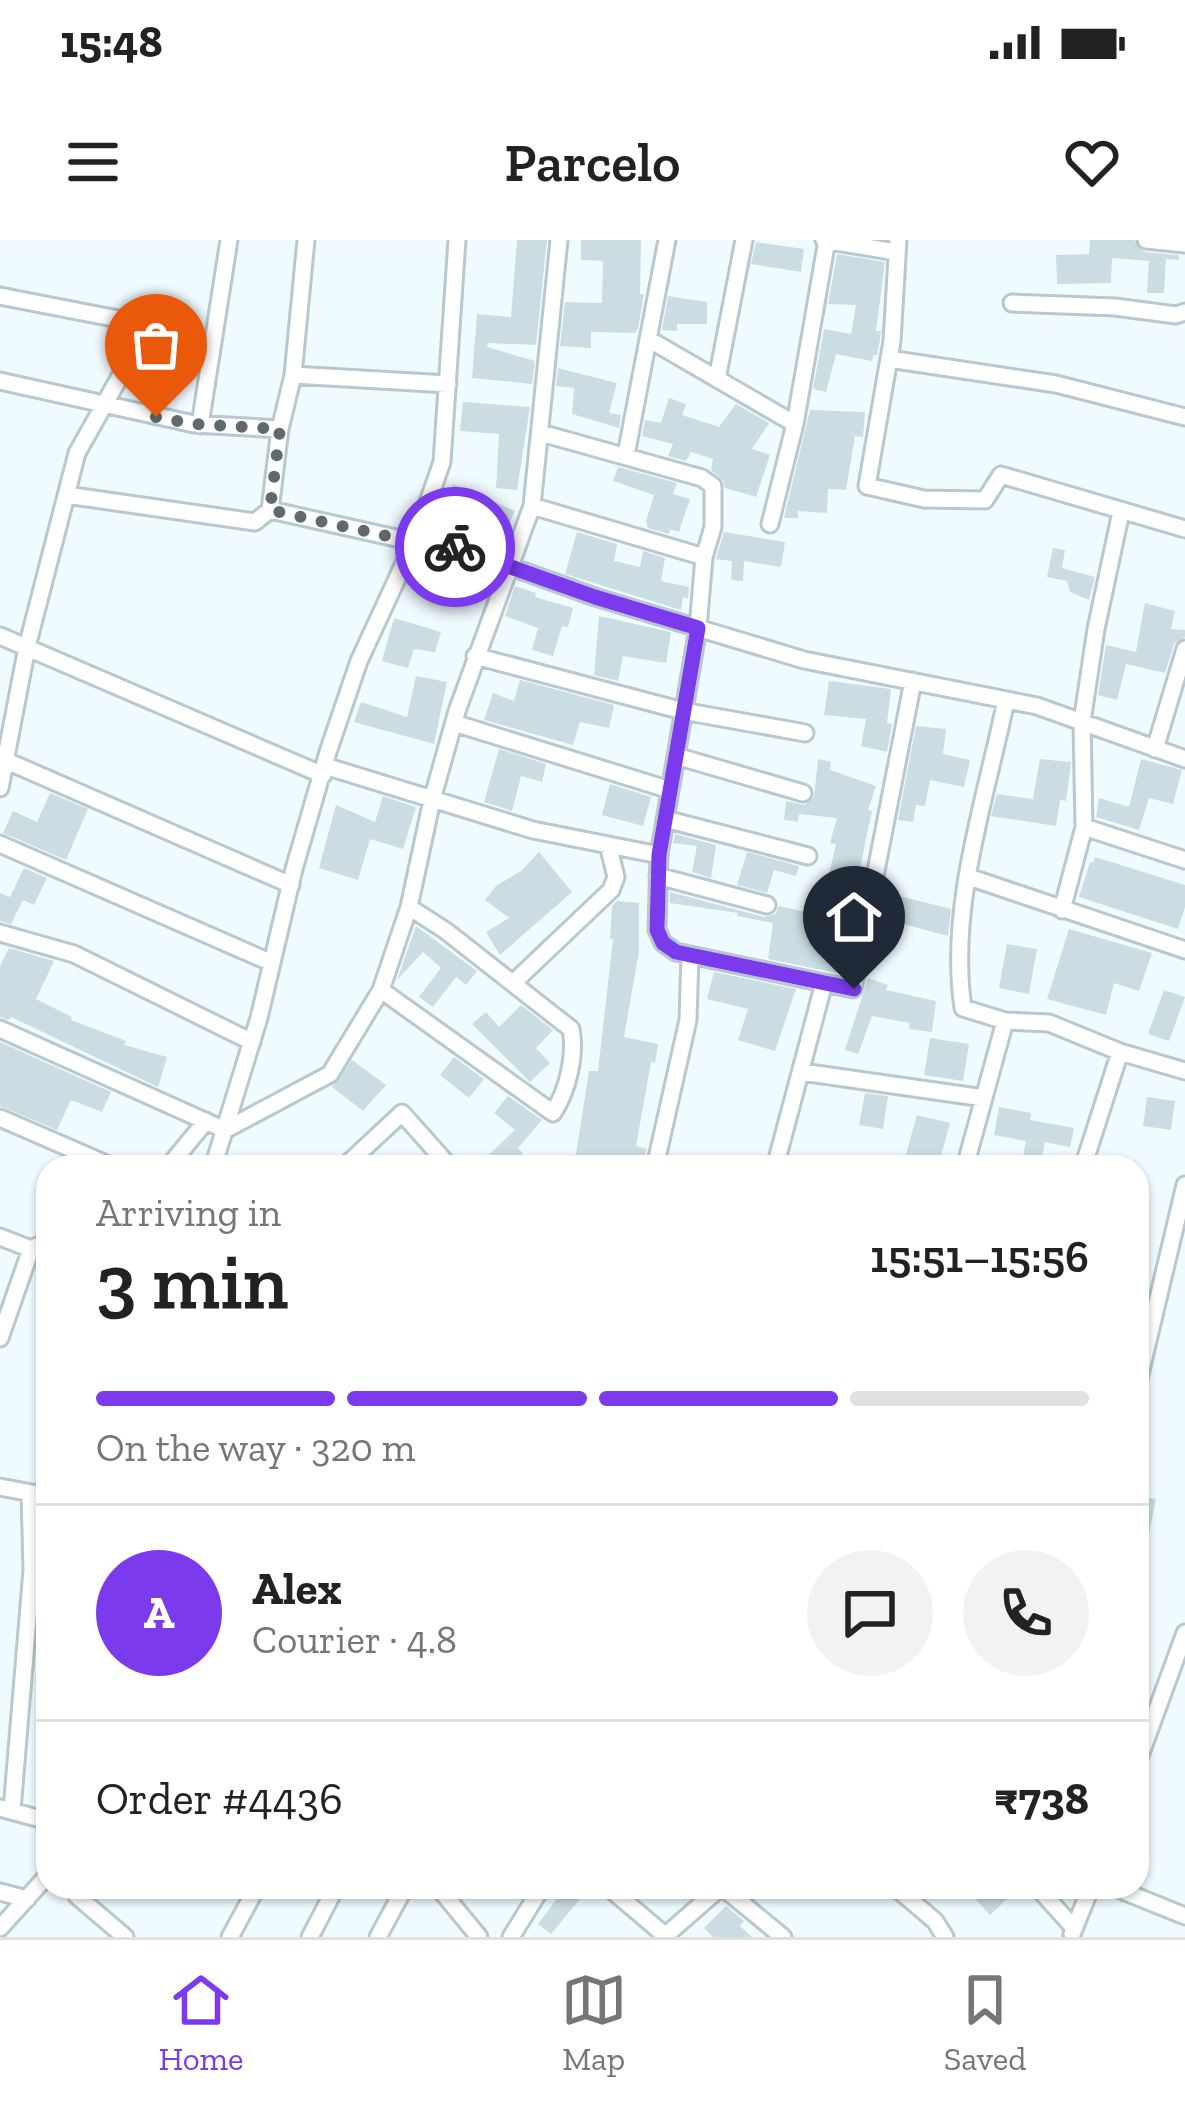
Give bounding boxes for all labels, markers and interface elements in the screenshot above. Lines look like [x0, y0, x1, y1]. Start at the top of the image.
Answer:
text: 15:48 [60, 15, 163, 69]
icon: menu [60, 129, 126, 195]
icon: heart [1059, 129, 1125, 195]
text: Parcelo [505, 130, 680, 195]
pin [105, 294, 207, 417]
icon: bag [123, 312, 189, 378]
courier [395, 487, 515, 607]
icon: bike [422, 514, 488, 580]
pin [803, 866, 905, 989]
icon: home [821, 884, 887, 950]
text: Arriving in [96, 1189, 281, 1236]
text: 15:51–15:56 [870, 1230, 1089, 1284]
text: 3 min [96, 1234, 288, 1328]
text: On the way · 320 m [96, 1424, 416, 1471]
button: chat [807, 1550, 933, 1676]
button: phone [963, 1550, 1089, 1676]
text: Alex [252, 1562, 342, 1616]
text: A [144, 1586, 174, 1640]
text: Courier · 4.8 [252, 1616, 457, 1663]
text: Order #4436 [96, 1772, 343, 1826]
text: ₹738 [994, 1772, 1089, 1826]
tab: Home [159, 1967, 244, 2078]
tab: Map [561, 1967, 627, 2078]
tab: Saved [944, 1967, 1026, 2078]

